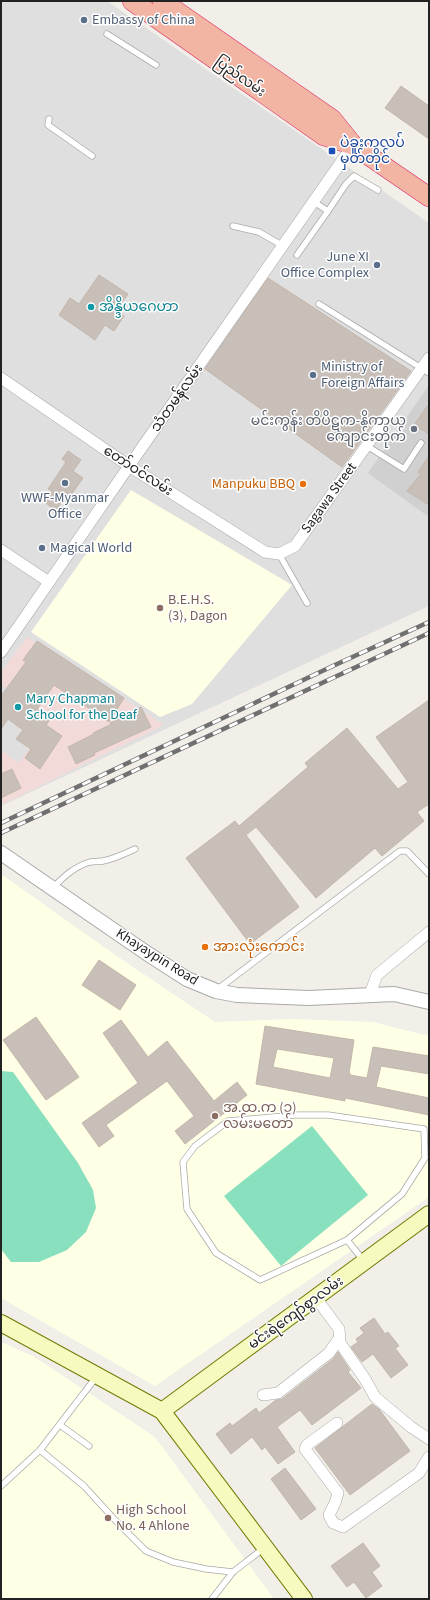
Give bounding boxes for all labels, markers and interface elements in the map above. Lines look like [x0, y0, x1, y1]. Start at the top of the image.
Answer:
place label: Embassy of China [92, 10, 195, 30]
marker: Embassy of China [79, 15, 89, 25]
street label: ပြည်လမ်း [210, 51, 270, 103]
place label: ပဲခူးကလပ် မှတ်တိုင် [340, 132, 405, 170]
marker: ပဲခူးကလပ် မှတ်တိုင် [327, 146, 337, 156]
place label: June XI Office Complex [281, 247, 370, 283]
marker: June XI Office Complex [372, 260, 382, 270]
place label: အိန္ဒိယဂေဟာ [99, 296, 179, 318]
marker: အိန္ဒိယဂေဟာ [86, 302, 96, 312]
place label: Ministry of Foreign Affairs [321, 357, 404, 393]
street label: သံတမန်လမ်း [145, 359, 209, 437]
marker: Ministry of Foreign Affairs [308, 370, 318, 380]
place label: မင်းကွန်း တိပိဋက-နိကာယ ကျောင်းတိုက် [251, 410, 406, 448]
marker: မင်းကွန်း တိပိဋက-နိကာယ ကျောင်းတိုက် [409, 424, 419, 434]
street label: တော်ဝင်လမ်း [99, 440, 177, 501]
street label: Sagawa Street [296, 458, 362, 538]
place label: Manpuku BBQ [212, 474, 295, 494]
marker: WWF-Myanmar Office [60, 478, 70, 488]
marker: Manpuku BBQ [298, 479, 308, 489]
place label: WWF-Myanmar Office [21, 488, 109, 524]
place label: Magical World [50, 538, 132, 558]
marker: Magical World [37, 543, 47, 553]
place label: B.E.H.S. (3), Dagon [168, 590, 228, 626]
marker: B.E.H.S. (3), Dagon [155, 603, 165, 613]
place label: Mary Chapman School for the Deaf [26, 689, 138, 725]
marker: Mary Chapman School for the Deaf [13, 702, 23, 712]
street label: Khayaypin Road [112, 924, 202, 990]
place label: အားလုံးကောင်း [213, 936, 304, 958]
marker: အားလုံးကောင်း [200, 942, 210, 952]
place label: အ.ထ.က (၁) လမ်းမတော် [223, 1098, 296, 1134]
marker: အ.ထ.က (၁) လမ်းမတော် [210, 1111, 220, 1121]
street label: မင်းရဲကျော်စွာလမ်း [244, 1271, 348, 1355]
place label: High School No. 4 Ahlone [116, 1500, 190, 1536]
marker: High School No. 4 Ahlone [103, 1513, 113, 1523]

